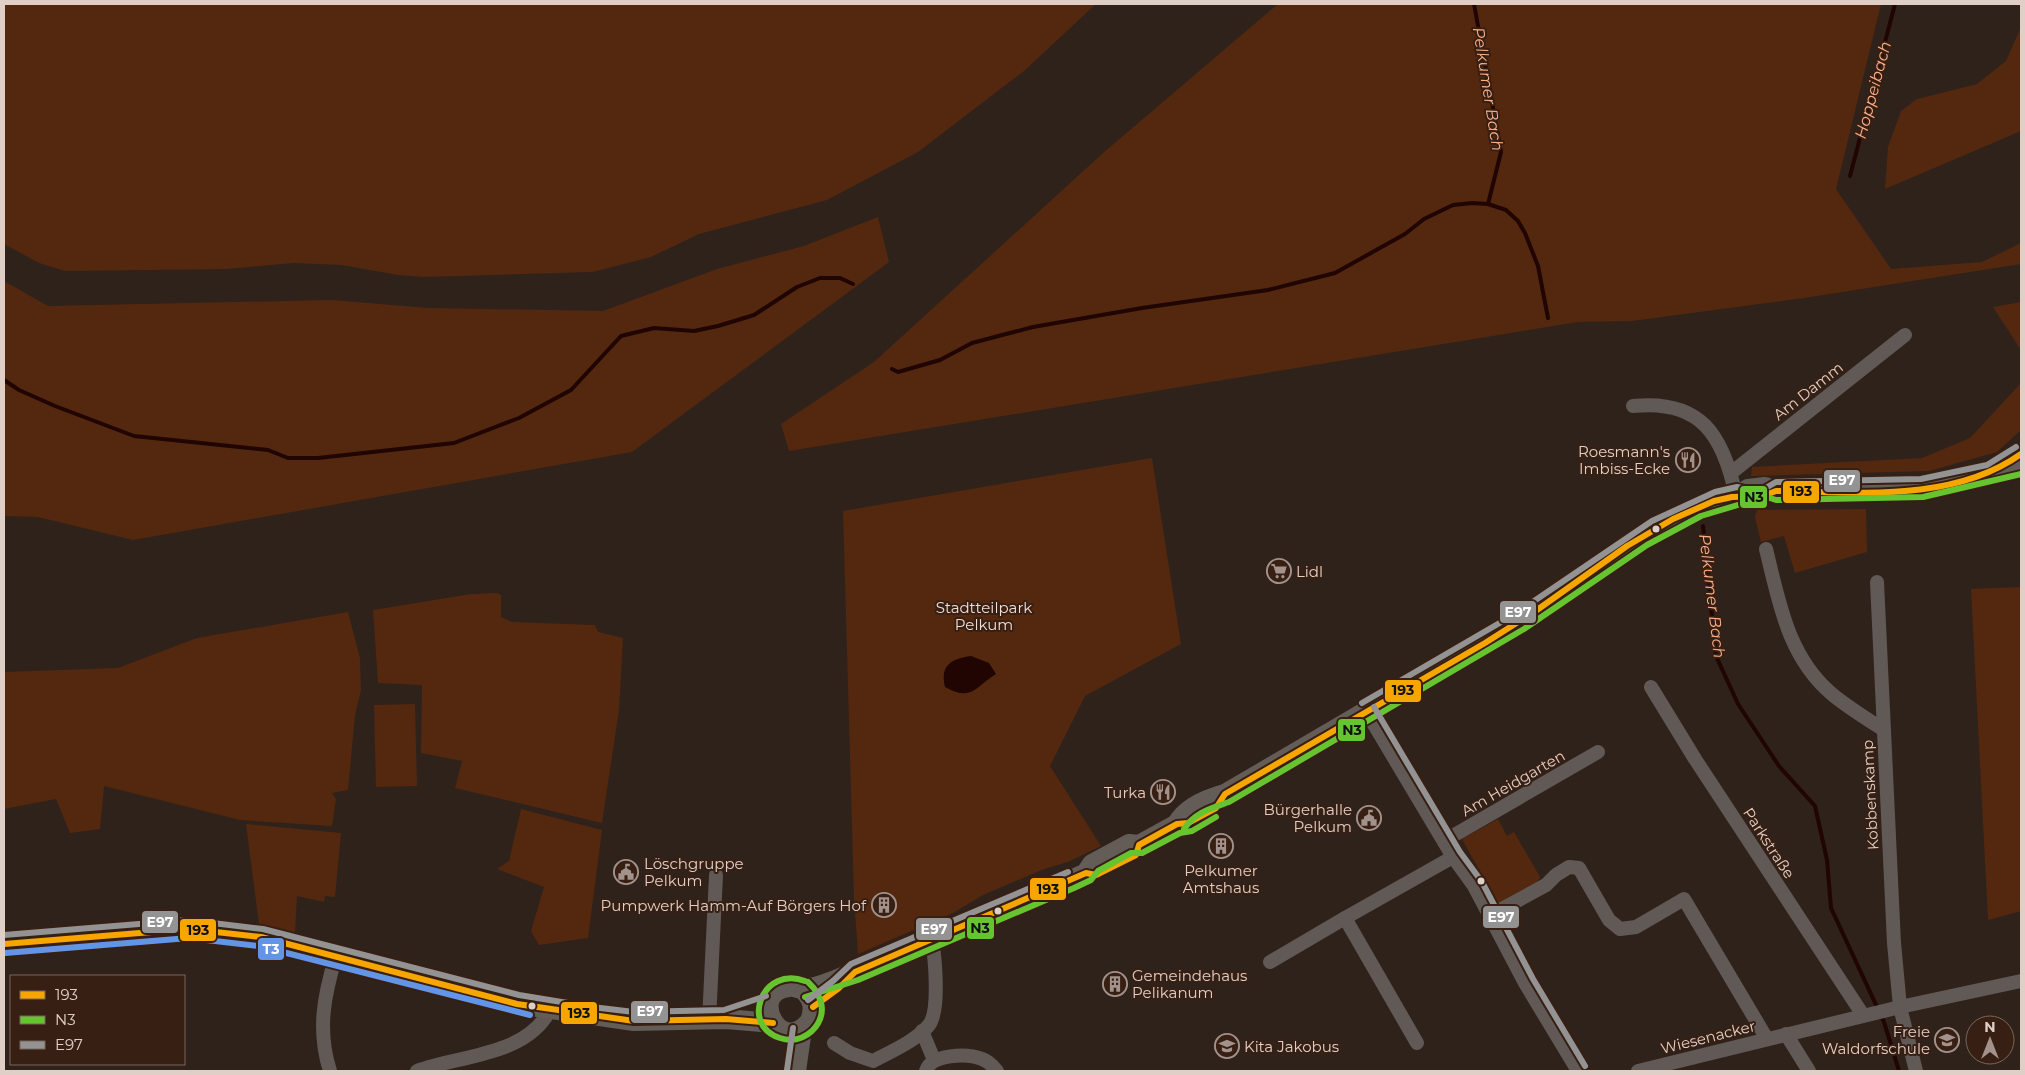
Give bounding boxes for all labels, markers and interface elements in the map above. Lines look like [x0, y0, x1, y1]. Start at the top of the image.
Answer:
water label: Pelkumer Bach [1469, 26, 1507, 152]
water label: Hoppeibach [1851, 39, 1895, 141]
street label: Am Damm [1769, 358, 1847, 424]
place label: Roesmann's Imbiss-Ecke [1578, 442, 1670, 478]
restaurant icon: Roesmann's Imbiss-Ecke [1675, 447, 1701, 473]
line badge: E97 [1823, 469, 1861, 493]
text: E97 [1829, 471, 1856, 489]
line badge: 193 [1782, 480, 1820, 504]
text: 193 [1790, 482, 1812, 500]
line badge: N3 [1739, 485, 1768, 509]
text: N3 [1744, 488, 1764, 506]
unlabelled marker [1651, 524, 1661, 534]
water label: Pelkumer Bach [1695, 533, 1729, 659]
supermarket icon: Lidl [1266, 558, 1292, 584]
place label: Lidl [1296, 562, 1323, 581]
park label: Stadtteilpark Pelkum [936, 598, 1032, 634]
line badge: E97 [1499, 600, 1537, 624]
text: E97 [1505, 603, 1532, 621]
line badge: 193 [1384, 679, 1422, 703]
text: 193 [1392, 681, 1414, 699]
line badge: N3 [1337, 718, 1366, 742]
text: N3 [1342, 721, 1362, 739]
street label: Kobbenskamp [1858, 739, 1882, 851]
street label: Am Heidgarten [1458, 746, 1568, 820]
restaurant icon: Turka [1150, 779, 1176, 805]
place label: Turka [1104, 783, 1146, 802]
place label: Bürgerhalle Pelkum [1263, 800, 1352, 836]
street label: Parkstraße [1739, 804, 1799, 882]
public building icon: Bürgerhalle Pelkum [1356, 805, 1382, 831]
building icon: Pelkumer Amtshaus [1208, 833, 1234, 859]
place label: Löschgruppe Pelkum [644, 854, 744, 890]
public building icon: Löschgruppe Pelkum [613, 859, 639, 885]
place label: Pelkumer Amtshaus [1183, 861, 1259, 897]
unlabelled marker [1476, 876, 1486, 886]
line badge: 193 [1029, 877, 1067, 901]
text: 193 [1037, 880, 1059, 898]
building icon: Pumpwerk Hamm-Auf Börgers Hof [871, 892, 897, 918]
place label: Pumpwerk Hamm-Auf Börgers Hof [601, 896, 867, 915]
line badge: E97 [1482, 905, 1520, 929]
unlabelled marker [993, 906, 1003, 916]
text: E97 [1488, 908, 1515, 926]
line badge: E97 [141, 910, 179, 934]
text: E97 [147, 913, 174, 931]
line badge: N3 [966, 916, 995, 940]
line badge: E97 [915, 917, 953, 941]
line badge: 193 [179, 918, 217, 942]
text: N3 [970, 919, 990, 937]
text: E97 [921, 920, 948, 938]
text: 193 [187, 921, 209, 939]
line badge: T3 [257, 937, 285, 961]
text: T3 [262, 940, 280, 958]
place label: Gemeindehaus Pelikanum [1132, 966, 1247, 1002]
building icon: Gemeindehaus Pelikanum [1102, 971, 1128, 997]
legend [10, 975, 185, 1065]
text: 193 [55, 985, 78, 1004]
line badge: E97 [630, 1000, 669, 1024]
unlabelled marker [527, 1001, 537, 1011]
line badge: 193 [560, 1001, 598, 1025]
text: E97 [637, 1002, 664, 1020]
text: 193 [568, 1004, 590, 1022]
text: N3 [55, 1010, 76, 1029]
north arrow [1965, 1015, 2015, 1065]
street label: Wiesenacker [1659, 1016, 1757, 1058]
text: N [1984, 1018, 1996, 1036]
place label: Freie Waldorfschule [1822, 1022, 1930, 1058]
school or university icon: Freie Waldorfschule [1934, 1027, 1960, 1053]
school or university icon: Kita Jakobus [1214, 1033, 1240, 1059]
text: E97 [55, 1035, 83, 1054]
place label: Kita Jakobus [1244, 1037, 1339, 1056]

